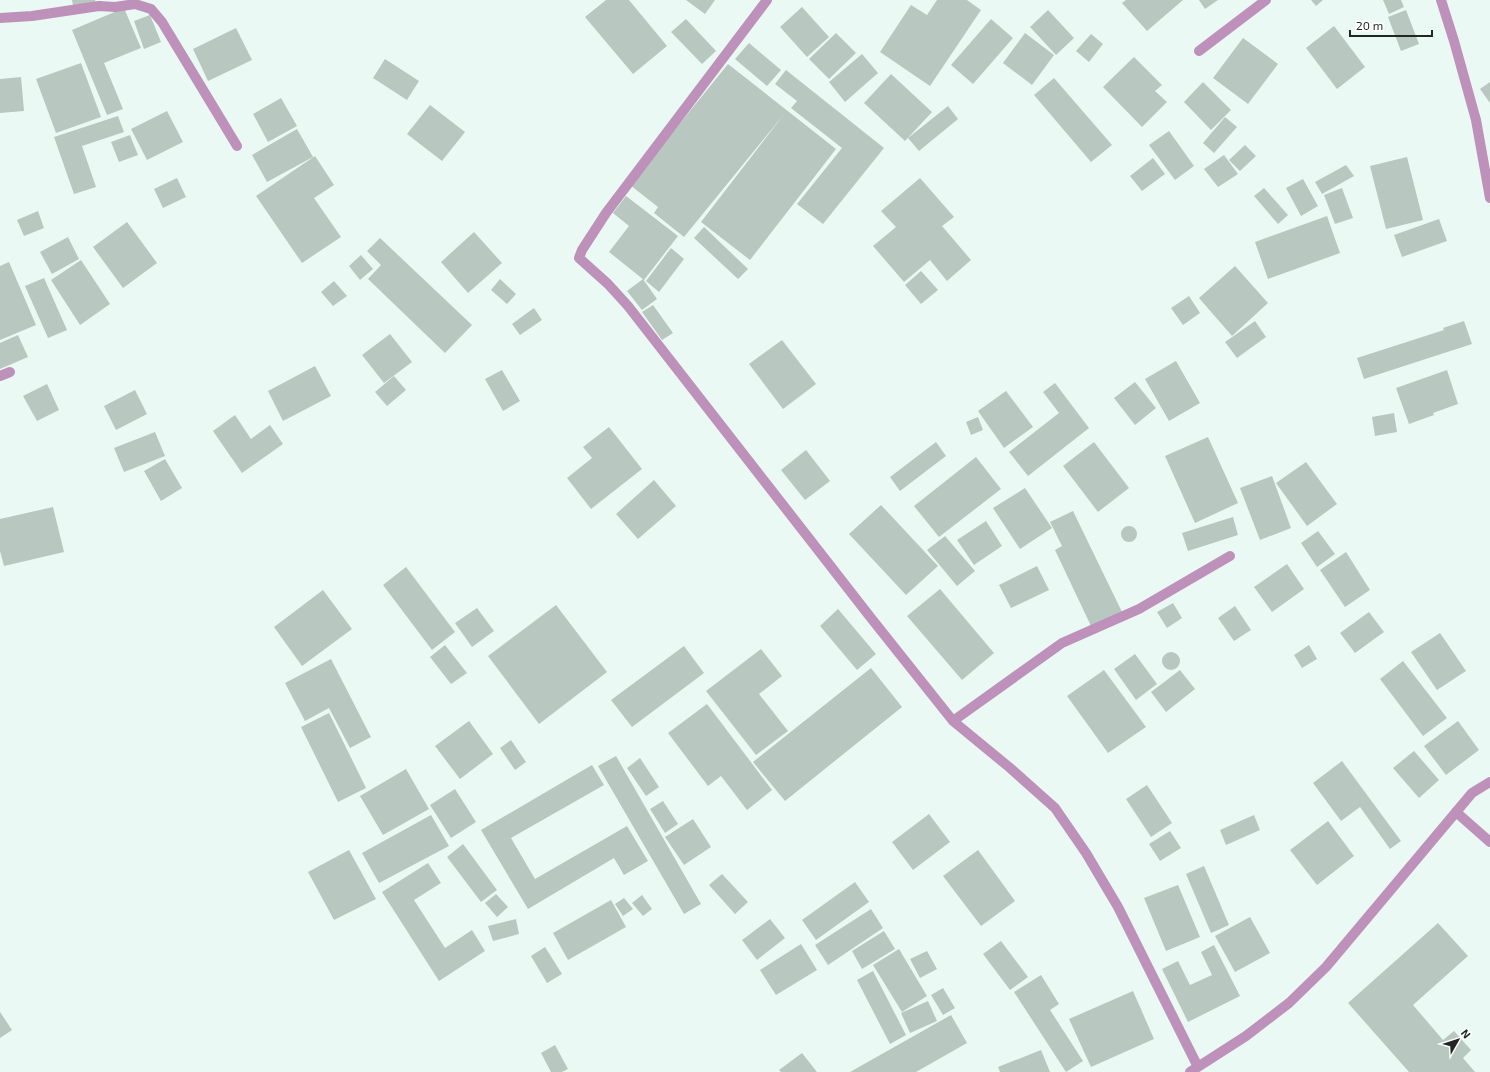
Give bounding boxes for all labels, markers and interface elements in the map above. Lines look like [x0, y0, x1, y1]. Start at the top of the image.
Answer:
scale bar [1350, 12, 1432, 38]
text: 20 m [1356, 18, 1383, 32]
north arrow [1438, 1020, 1478, 1060]
text: N [1459, 1026, 1474, 1041]

